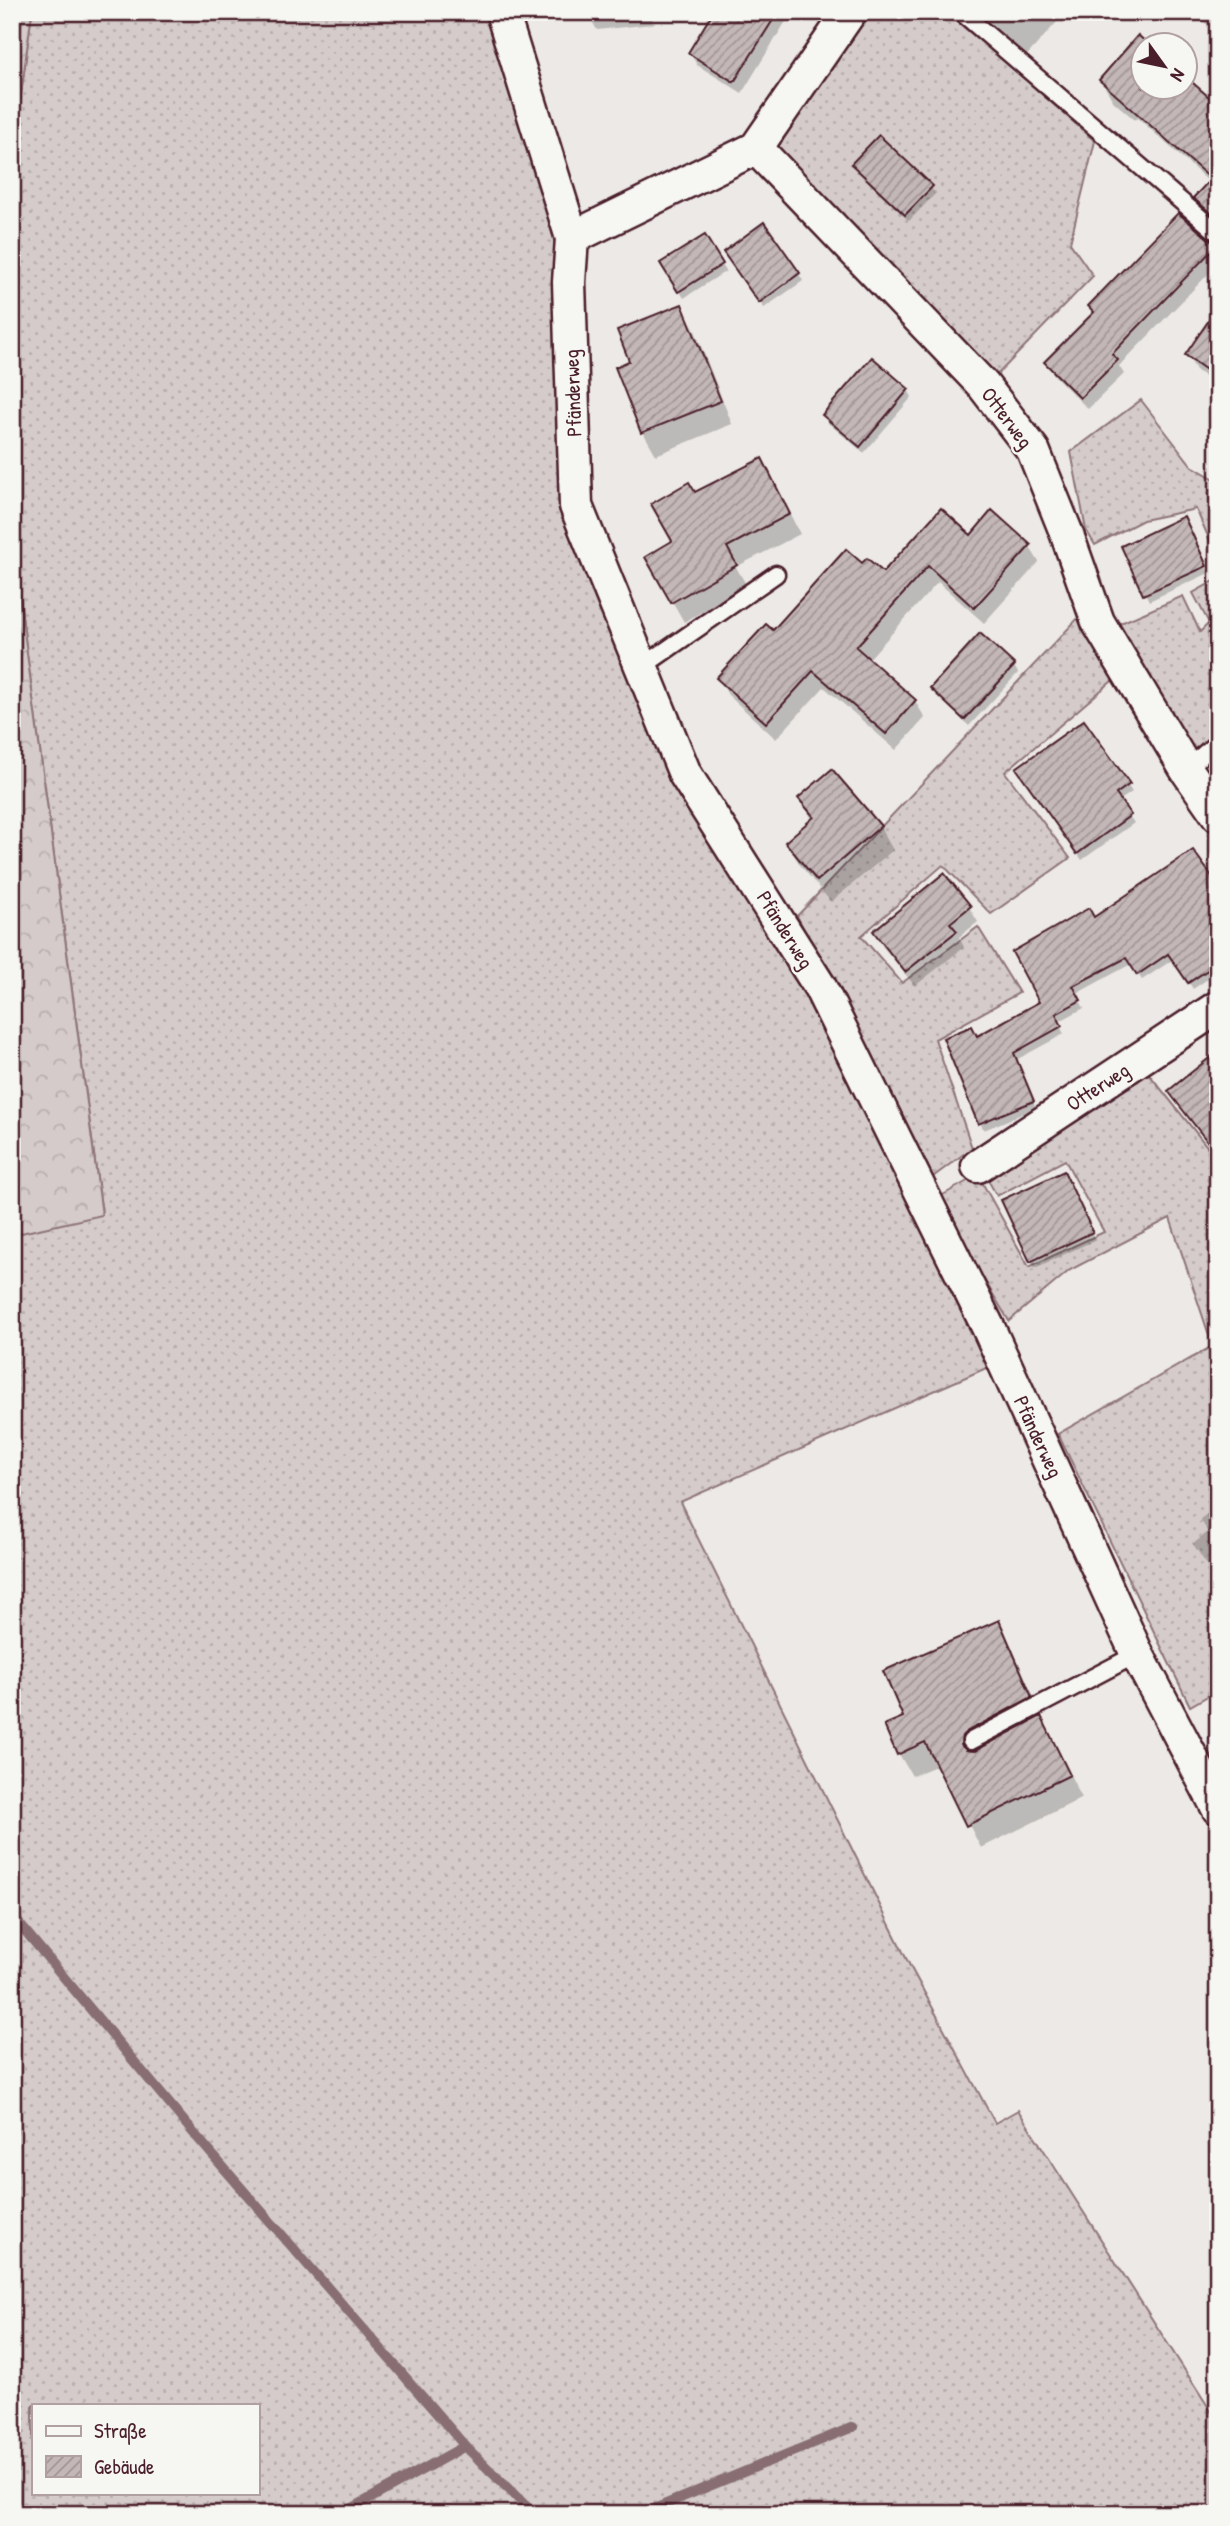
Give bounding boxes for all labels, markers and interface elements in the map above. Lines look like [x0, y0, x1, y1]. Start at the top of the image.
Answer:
north arrow [1128, 32, 1198, 102]
text: N [1165, 64, 1192, 87]
street label: Pfänderweg [556, 349, 589, 437]
street label: Otterweg [975, 381, 1040, 454]
street label: Pfänderweg [750, 885, 821, 974]
street label: Otterweg [1060, 1055, 1135, 1118]
street label: Pfänderweg [1007, 1391, 1070, 1483]
legend [32, 2404, 259, 2494]
text: Straße [94, 2416, 147, 2445]
text: Gebäude [94, 2452, 154, 2481]

